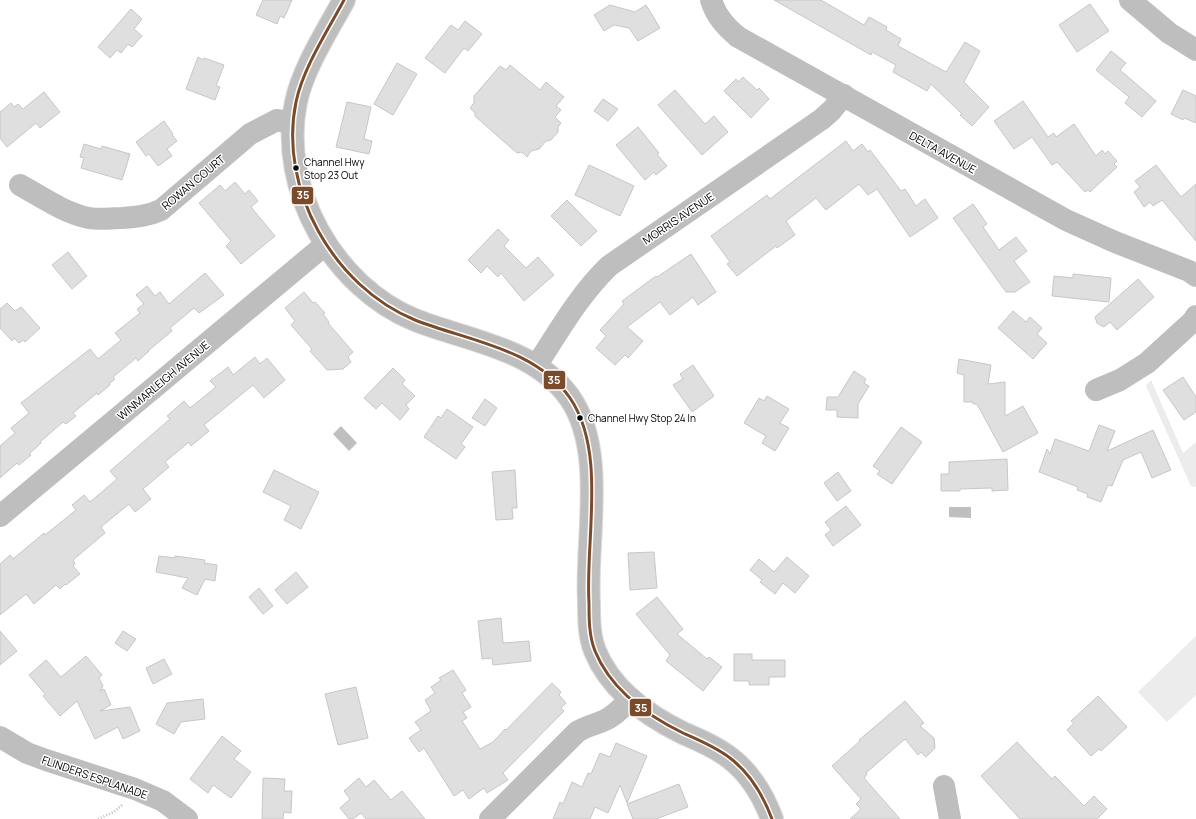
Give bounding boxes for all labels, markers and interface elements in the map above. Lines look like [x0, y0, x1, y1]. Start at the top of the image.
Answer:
street label: DELTA AVENUE [907, 127, 979, 177]
street label: ROWAN COURT [158, 151, 228, 213]
place label: Channel Hwy Stop 23 Out [304, 155, 365, 182]
marker: Channel Hwy Stop 23 Out [291, 163, 301, 173]
line badge: 35 [291, 186, 314, 205]
text: 35 [297, 187, 309, 202]
street label: MORRIS AVENUE [639, 189, 717, 247]
street label: WINMARLEIGH AVENUE [114, 337, 212, 423]
line badge: 35 [543, 370, 566, 390]
text: 35 [548, 372, 560, 387]
place label: Channel Hwy Stop 24 In [588, 411, 696, 425]
marker: Channel Hwy Stop 24 In [575, 413, 585, 423]
line badge: 35 [629, 698, 652, 717]
text: 35 [635, 700, 647, 715]
street label: FLINDERS ESPLANADE [40, 752, 150, 802]

